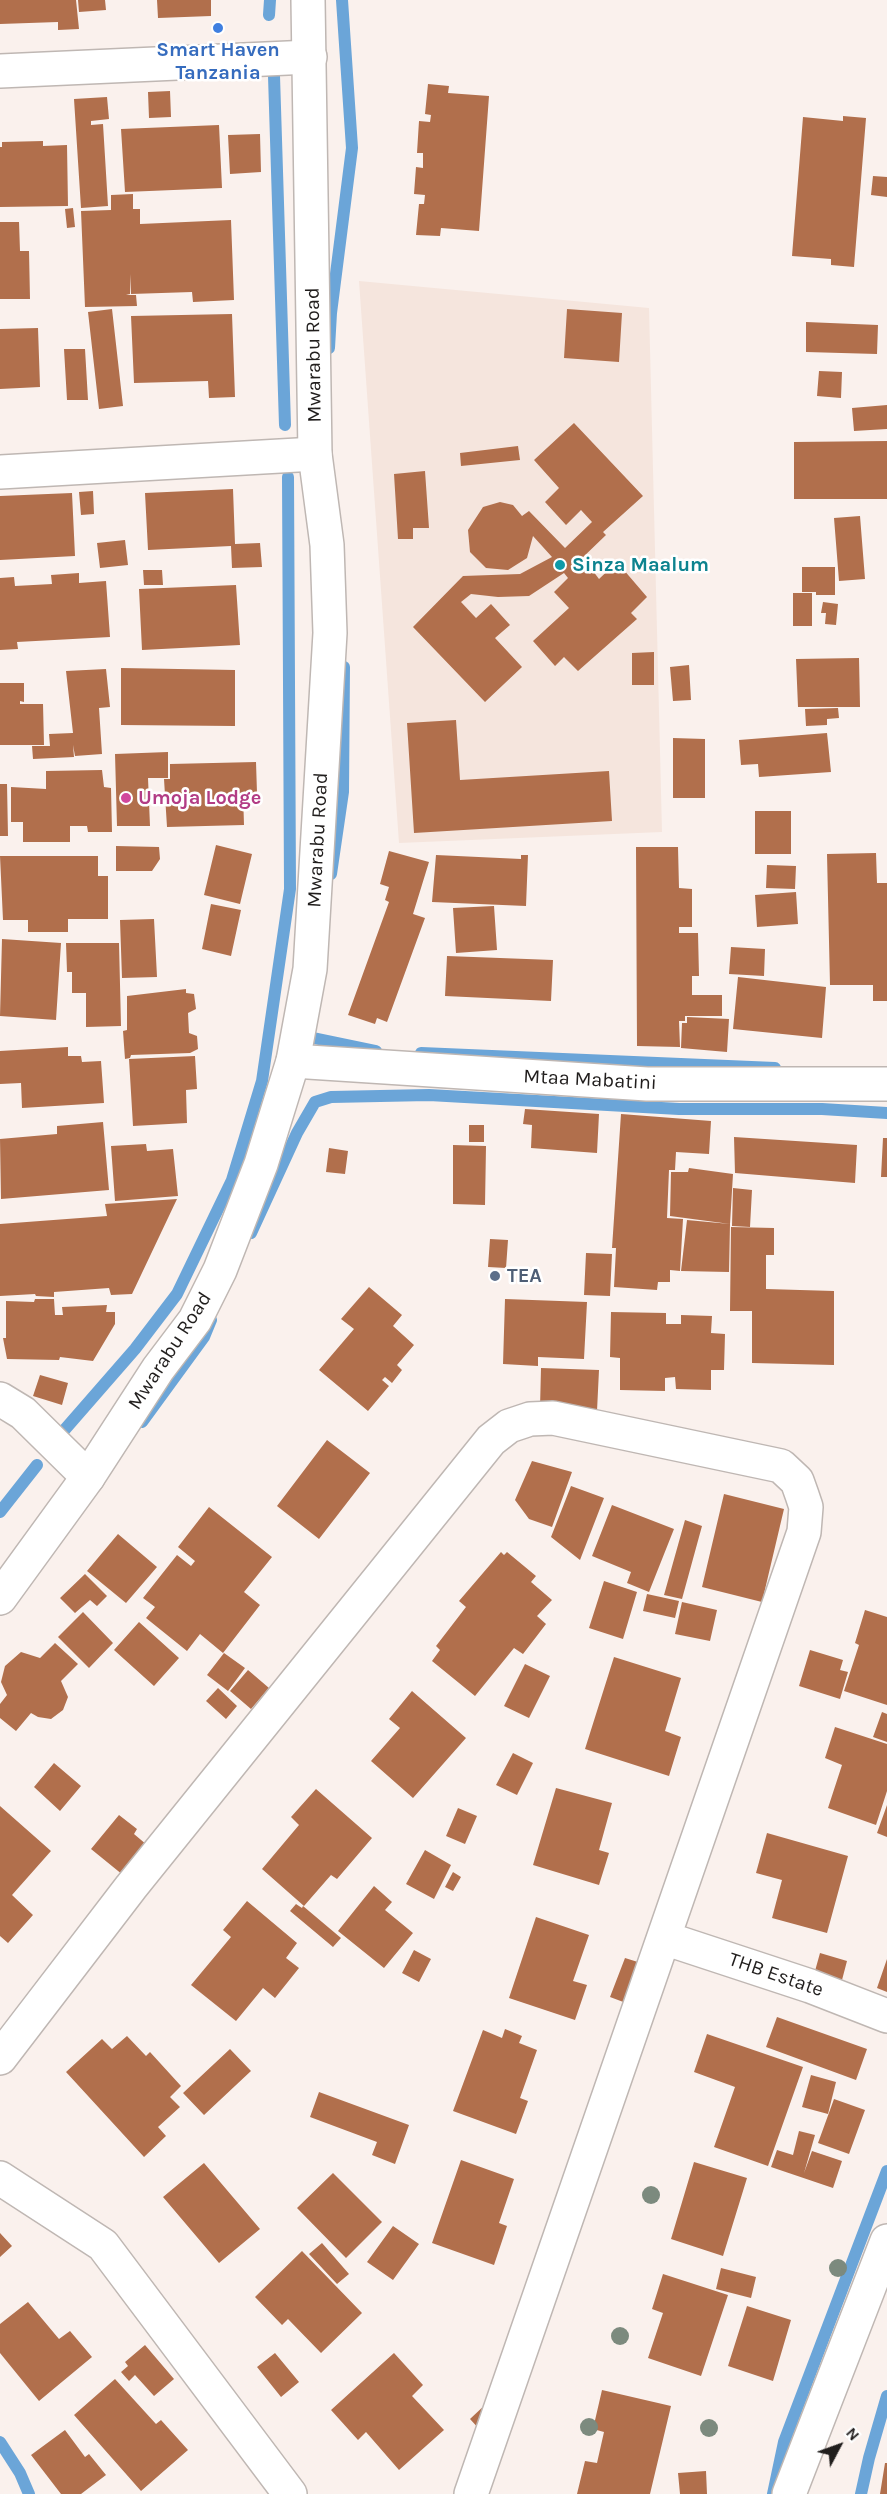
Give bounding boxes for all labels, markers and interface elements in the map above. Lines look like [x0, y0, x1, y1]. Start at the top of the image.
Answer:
marker: Smart Haven Tanzania [211, 21, 225, 35]
place label: Smart Haven Tanzania [156, 38, 280, 85]
street label: Mwarabu Road [301, 287, 327, 423]
place label: Sinza Maalum [572, 553, 709, 577]
marker: Sinza Maalum [553, 558, 567, 572]
street label: Mwarabu Road [302, 772, 334, 908]
place label: Umoja Lodge [138, 786, 261, 810]
marker: Umoja Lodge [119, 791, 133, 805]
street label: Mtaa Mabatini [523, 1065, 657, 1095]
place label: TEA [507, 1264, 542, 1288]
marker: TEA [488, 1269, 502, 1283]
street label: Mwarabu Road [123, 1288, 217, 1414]
street label: THB Estate [725, 1948, 827, 2002]
north arrow [809, 2416, 869, 2476]
text: N [842, 2423, 864, 2444]

